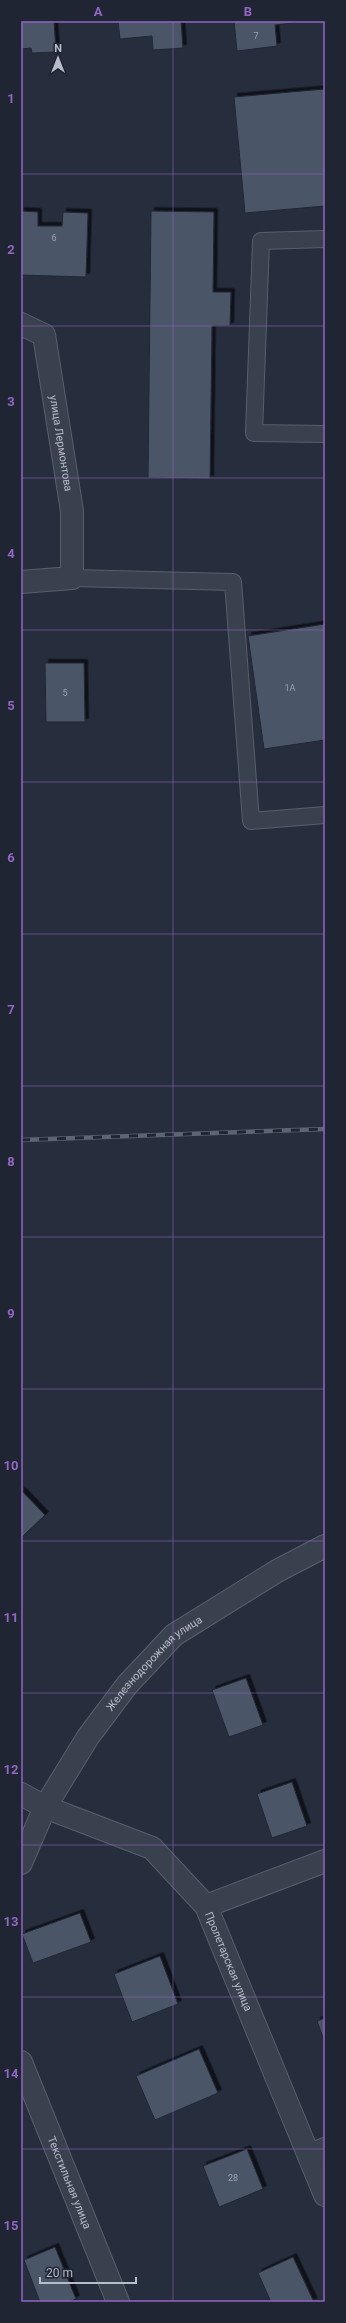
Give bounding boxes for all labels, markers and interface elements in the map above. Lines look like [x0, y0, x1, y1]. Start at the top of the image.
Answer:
text: A [94, 4, 103, 19]
text: B [244, 4, 252, 19]
house number: 7 [253, 31, 259, 41]
north arrow [38, 38, 78, 78]
text: N [54, 42, 62, 55]
text: 1 [7, 91, 15, 106]
house number: 6 [51, 233, 57, 243]
text: 2 [7, 242, 15, 257]
text: 3 [7, 394, 15, 409]
street label: улица Лермонтова [47, 394, 75, 492]
text: 4 [7, 546, 15, 561]
house number: 1А [285, 683, 296, 693]
house number: 5 [62, 688, 68, 698]
text: 5 [7, 698, 15, 713]
text: 6 [7, 850, 15, 865]
text: 7 [7, 1002, 15, 1017]
text: 8 [7, 1154, 15, 1169]
text: 9 [7, 1306, 15, 1321]
text: 10 [4, 1458, 18, 1473]
text: 11 [4, 1610, 18, 1625]
street label: Железнодорожная улица [103, 1613, 204, 1713]
text: 12 [4, 1762, 18, 1777]
street label: Пролетарская улица [203, 1910, 255, 2013]
text: 13 [4, 1914, 18, 1929]
text: 14 [4, 2066, 19, 2081]
street label: Текстильная улица [45, 2134, 94, 2231]
house number: 28 [228, 2173, 238, 2183]
text: 15 [4, 2218, 18, 2233]
scale bar [40, 2259, 136, 2285]
text: 20 m [46, 2266, 73, 2280]

